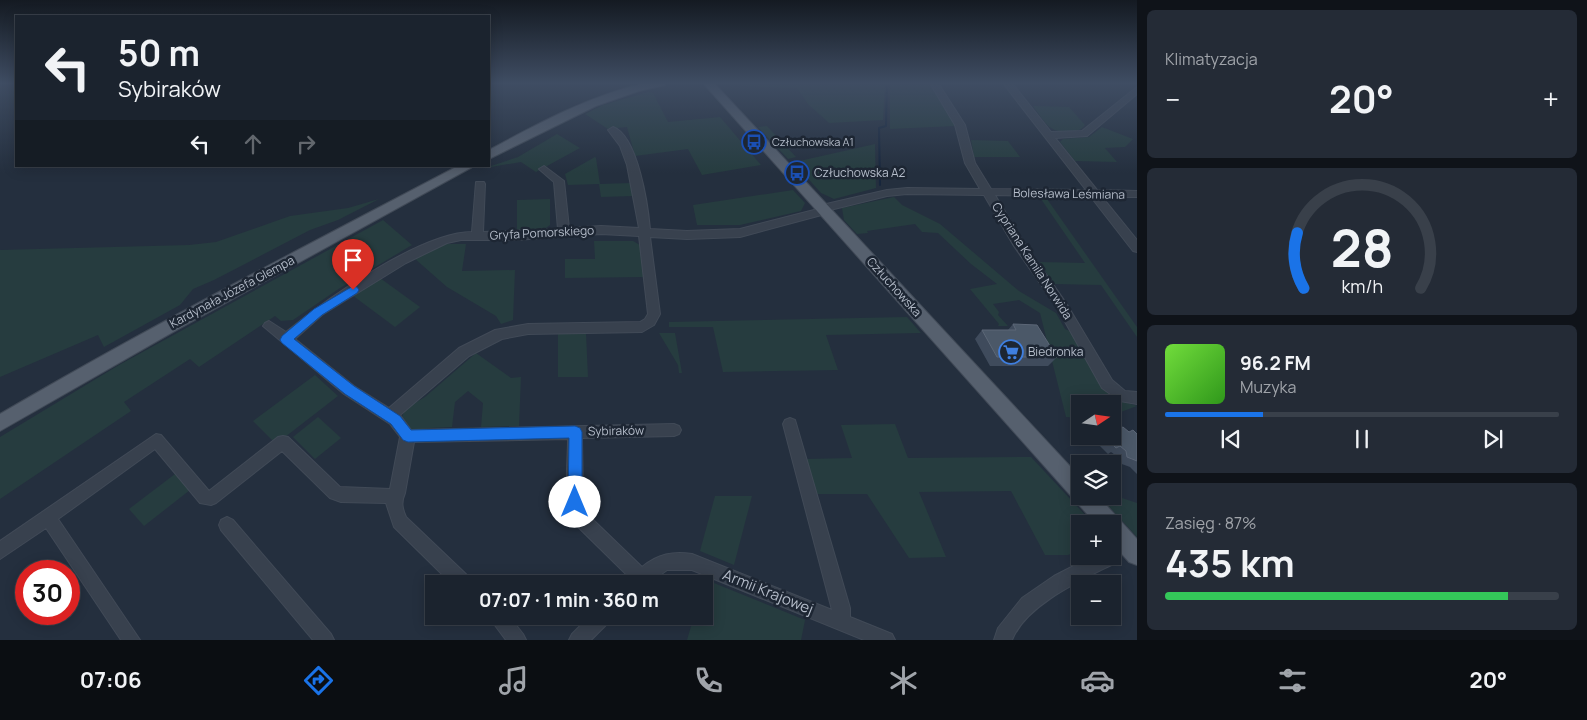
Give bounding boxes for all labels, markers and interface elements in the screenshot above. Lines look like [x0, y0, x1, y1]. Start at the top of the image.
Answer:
text: 50 m [118, 29, 200, 77]
icon: left [35, 35, 100, 100]
text: Klimatyzacja [1165, 48, 1258, 70]
text: 20° [1329, 72, 1394, 124]
text: Sybiraków [118, 74, 221, 104]
text: − [1165, 80, 1180, 118]
text: + [1543, 80, 1559, 118]
bus stop icon: Człuchowska A1 [741, 129, 767, 155]
icon: left [186, 130, 214, 158]
icon: ahead [239, 130, 267, 158]
icon: right [292, 130, 320, 158]
place label: Człuchowska A1 [772, 134, 854, 149]
bus stop icon: Człuchowska A2 [784, 160, 810, 186]
place label: Człuchowska A2 [814, 164, 906, 181]
street label: Bolesława Leśmiana [1013, 184, 1125, 203]
street label: Cypriana Kamila Norwida [988, 199, 1077, 322]
text: 28 [1331, 212, 1393, 283]
street label: Gryfa Pomorskiego [489, 221, 595, 244]
pin [332, 239, 374, 290]
icon: arrive [339, 246, 367, 274]
street label: Kardynała Józefa Glempa [166, 251, 297, 332]
street label: Człuchowska [863, 253, 926, 320]
text: km/h [1341, 274, 1383, 298]
supermarket icon: Biedronka [998, 339, 1024, 365]
place label: Biedronka [1028, 343, 1083, 360]
text: 96.2 FM [1240, 350, 1311, 376]
text: Muzyka [1240, 376, 1296, 398]
north arrow [1071, 395, 1121, 445]
map controls [1071, 395, 1121, 625]
street label: Sybiraków [588, 422, 644, 439]
icon: previous [1217, 425, 1245, 453]
icon: pause [1348, 425, 1376, 453]
icon: next [1479, 425, 1507, 453]
button: layers [1071, 455, 1121, 505]
position arrow [548, 475, 600, 527]
text: Zasięg · 87% [1165, 512, 1256, 534]
button: + [1071, 515, 1121, 565]
text: 435 km [1165, 536, 1295, 588]
speed limit sign: 30 [15, 560, 80, 625]
street label: Armii Krajowej [720, 564, 817, 619]
button: − [1071, 575, 1121, 625]
text: 07:07 · 1 min · 360 m [479, 587, 659, 613]
icon: directions [301, 663, 336, 698]
icon: music [496, 663, 531, 698]
icon: phone [691, 663, 726, 698]
icon: climate [886, 663, 921, 698]
icon: car [1080, 663, 1115, 698]
icon: filters [1275, 663, 1310, 698]
text: 07:06 [80, 665, 142, 695]
text: 20° [1470, 665, 1507, 695]

